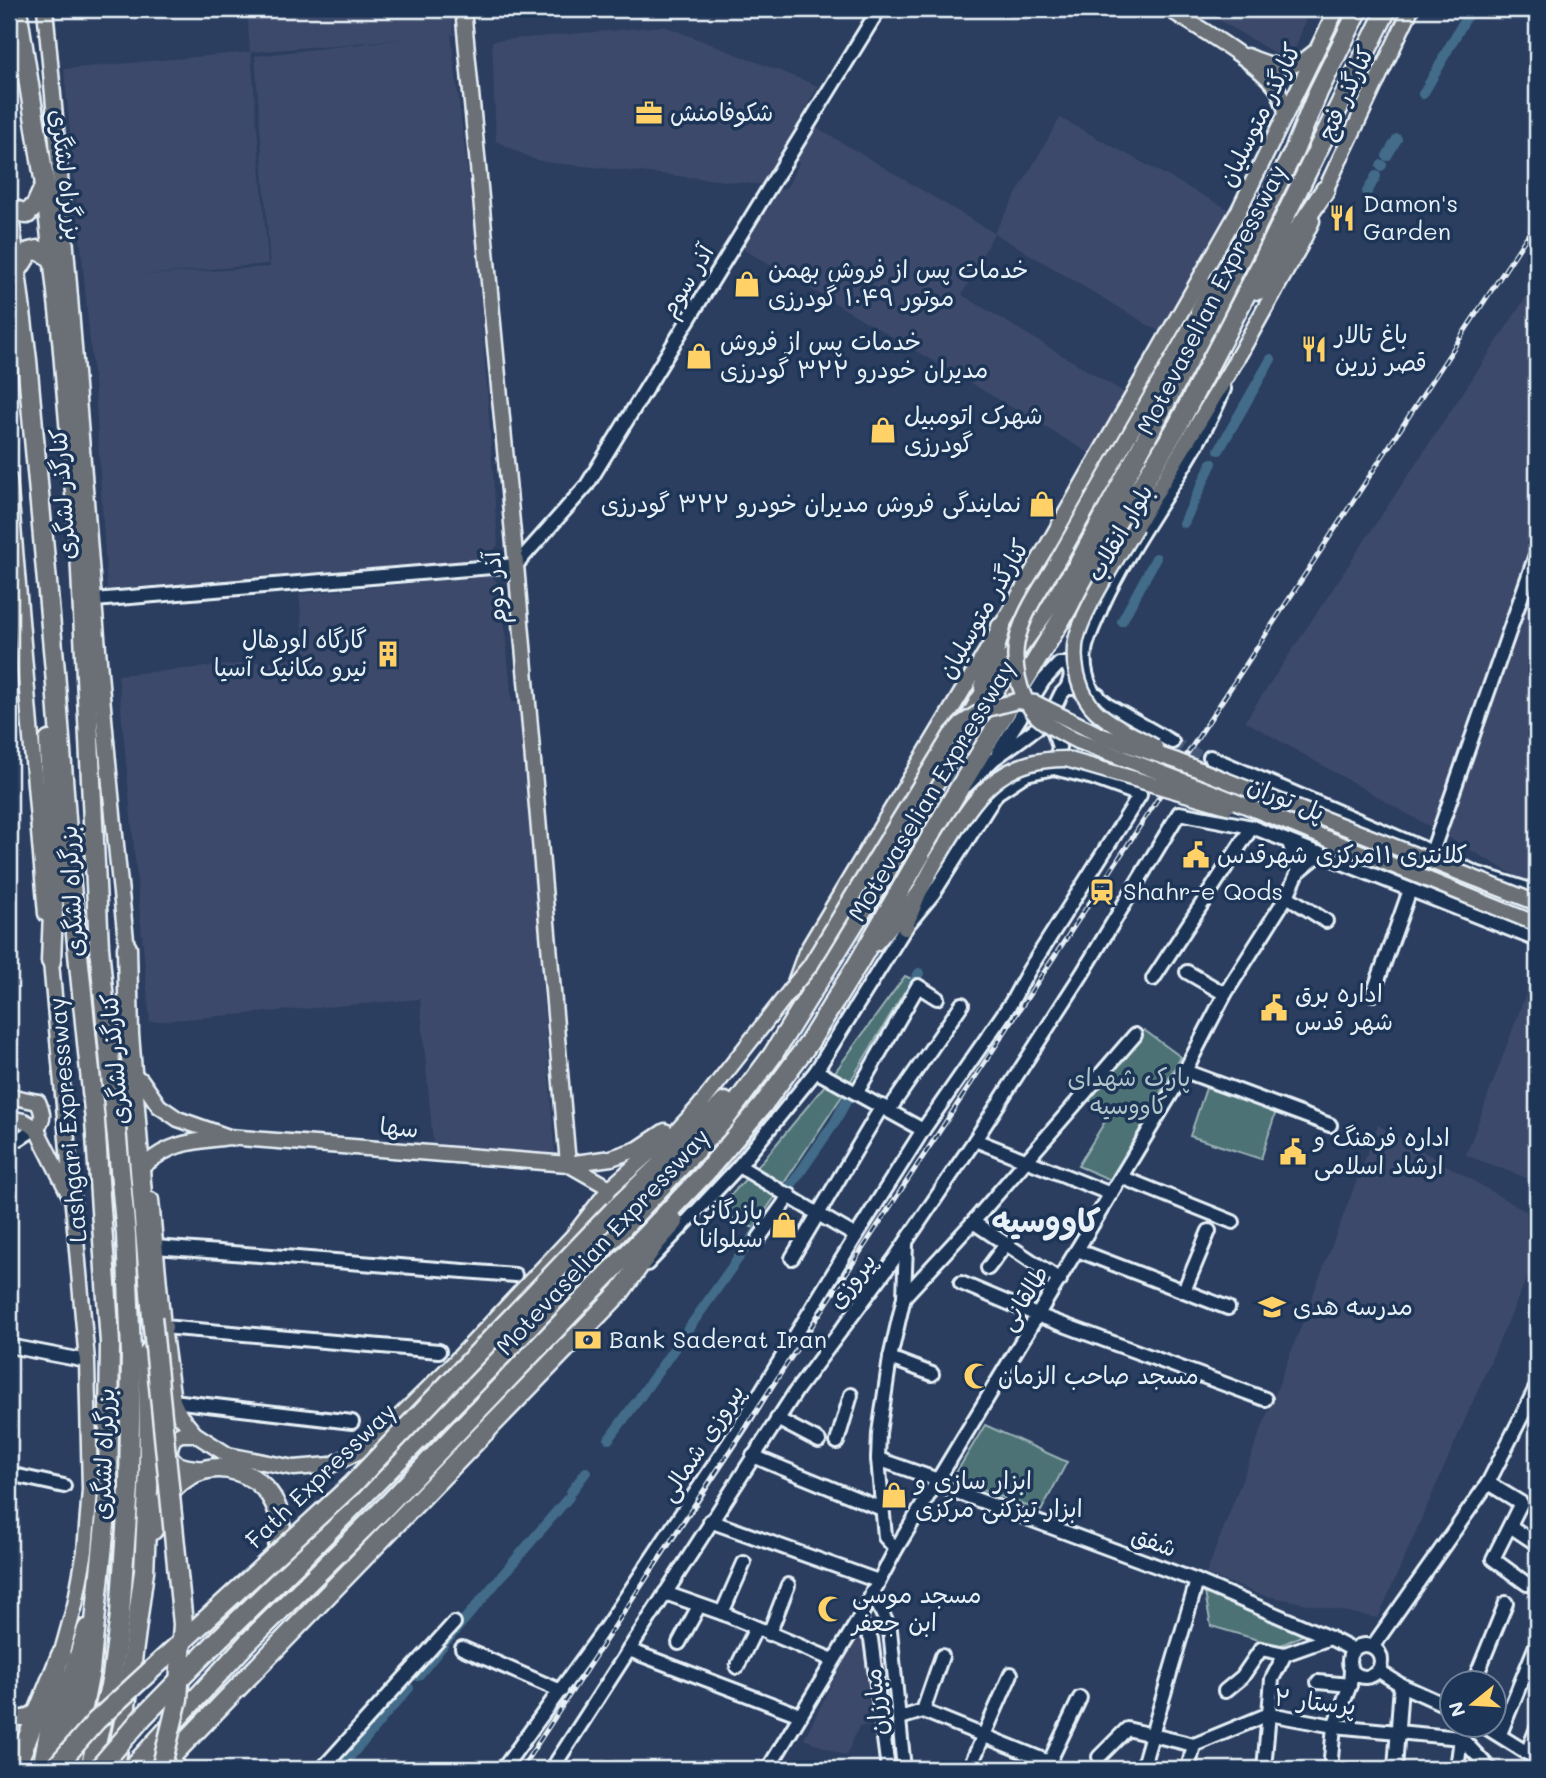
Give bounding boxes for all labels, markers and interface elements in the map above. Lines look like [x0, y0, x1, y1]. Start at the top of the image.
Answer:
street label: کنارگذر متوسلیان [1210, 37, 1308, 192]
street label: کنارگذر فتح [1309, 40, 1382, 145]
place label: شکوفامنش [670, 96, 773, 128]
office icon: شکوفامنش [634, 98, 664, 128]
street label: بزرگراه لشگری [44, 107, 91, 242]
street label: Motevaselian Expressway [1129, 159, 1292, 440]
place label: Damon's Garden [1363, 187, 1458, 246]
restaurant icon: Damon's Garden [1327, 203, 1357, 233]
street label: آذر سوم [652, 237, 724, 325]
place label: خدمات پس از فروش بهمن موتور ۱۰۴۹ گودرزی [768, 253, 1029, 313]
shop icon: خدمات پس از فروش بهمن موتور ۱۰۴۹ گودرزی [732, 269, 762, 299]
place label: باغ تالار قصر زرین [1333, 318, 1427, 377]
place label: خدمات پس از فروش مدیران خودرو ۳۲۲ گودرزی [720, 325, 988, 385]
restaurant icon: باغ تالار قصر زرین [1299, 334, 1329, 364]
shop icon: خدمات پس از فروش مدیران خودرو ۳۲۲ گودرزی [684, 341, 714, 371]
place label: شهرک اتومبیل گودرزی [904, 399, 1043, 459]
shop icon: شهرک اتومبیل گودرزی [868, 415, 898, 445]
street label: کنارگذر لشگری [41, 427, 82, 561]
street label: بلوار انقلاب [1078, 478, 1160, 587]
place label: نمایندگی فروش مدیران خودرو ۳۲۲ گودرزی [601, 487, 1021, 519]
shop icon: نمایندگی فروش مدیران خودرو ۳۲۲ گودرزی [1027, 489, 1057, 519]
street label: کنارگذر متوسلیان [930, 533, 1036, 684]
street label: آذر دوم [475, 549, 517, 626]
place label: گارگاه اورهال نیرو مکانیک آسیا [214, 623, 367, 682]
building icon: گارگاه اورهال نیرو مکانیک آسیا [373, 639, 403, 669]
street label: Motevaselian Expressway [840, 654, 1021, 927]
street label: پل توران [1243, 768, 1329, 829]
street label: بزرگراه لشگری [52, 824, 89, 958]
place label: کلانتری ۱۱مرکزی شهرقدس [1217, 838, 1467, 869]
public building icon: کلانتری ۱۱مرکزی شهرقدس [1181, 840, 1211, 870]
place label: Shahr-e Qods [1123, 875, 1283, 906]
station icon: Shahr-e Qods [1087, 877, 1117, 907]
place label: اداره برق شهر قدس [1295, 977, 1393, 1036]
street label: کنارگذر لشگری [92, 992, 135, 1126]
public building icon: اداره برق شهر قدس [1259, 993, 1289, 1023]
street label: Lashgari Expressway [40, 996, 93, 1244]
park label: پارک شهدای کاووسیه [1068, 1061, 1190, 1120]
street label: سها [378, 1109, 420, 1144]
street label: Motevaselian Expressway [488, 1121, 715, 1361]
place label: اداره فرهنگ و ارشاد اسلامی [1312, 1121, 1450, 1181]
public building icon: اداره فرهنگ و ارشاد اسلامی [1278, 1137, 1308, 1167]
place label: بازرگانی سیلوانا [692, 1194, 763, 1254]
district label: کاووسیه [991, 1198, 1101, 1241]
shop icon: بازرگانی سیلوانا [769, 1210, 799, 1240]
street label: پیروزی [820, 1246, 883, 1315]
street label: طالقانی [991, 1259, 1056, 1336]
place label: مدرسه هدی [1293, 1290, 1413, 1321]
school or university icon: مدرسه هدی [1257, 1292, 1287, 1322]
place label: Bank Saderat Iran [609, 1323, 827, 1354]
bank icon: Bank Saderat Iran [573, 1325, 603, 1355]
place label: مسجد صاحب الزمان [998, 1359, 1199, 1390]
mosque icon: مسجد صاحب الزمان [962, 1361, 992, 1391]
street label: پیروزی شمالی [651, 1378, 751, 1507]
street label: بزرگراه لشگری [85, 1387, 120, 1520]
street label: Fath Expressway [238, 1395, 402, 1555]
place label: ابزار سازی و ابزار تیزکنی مرکزی [913, 1464, 1083, 1524]
shop icon: ابزار سازی و ابزار تیزکنی مرکزی [879, 1480, 909, 1510]
street label: شفق [1128, 1518, 1181, 1563]
place label: مسجد موسی ابن جعفر [850, 1578, 981, 1637]
mosque icon: مسجد موسی ابن جعفر [816, 1594, 846, 1624]
street label: مبارزان [856, 1667, 893, 1737]
north arrow [1438, 1670, 1508, 1740]
street label: پرستار ۲ [1272, 1680, 1358, 1722]
text: N [1442, 1699, 1470, 1720]

